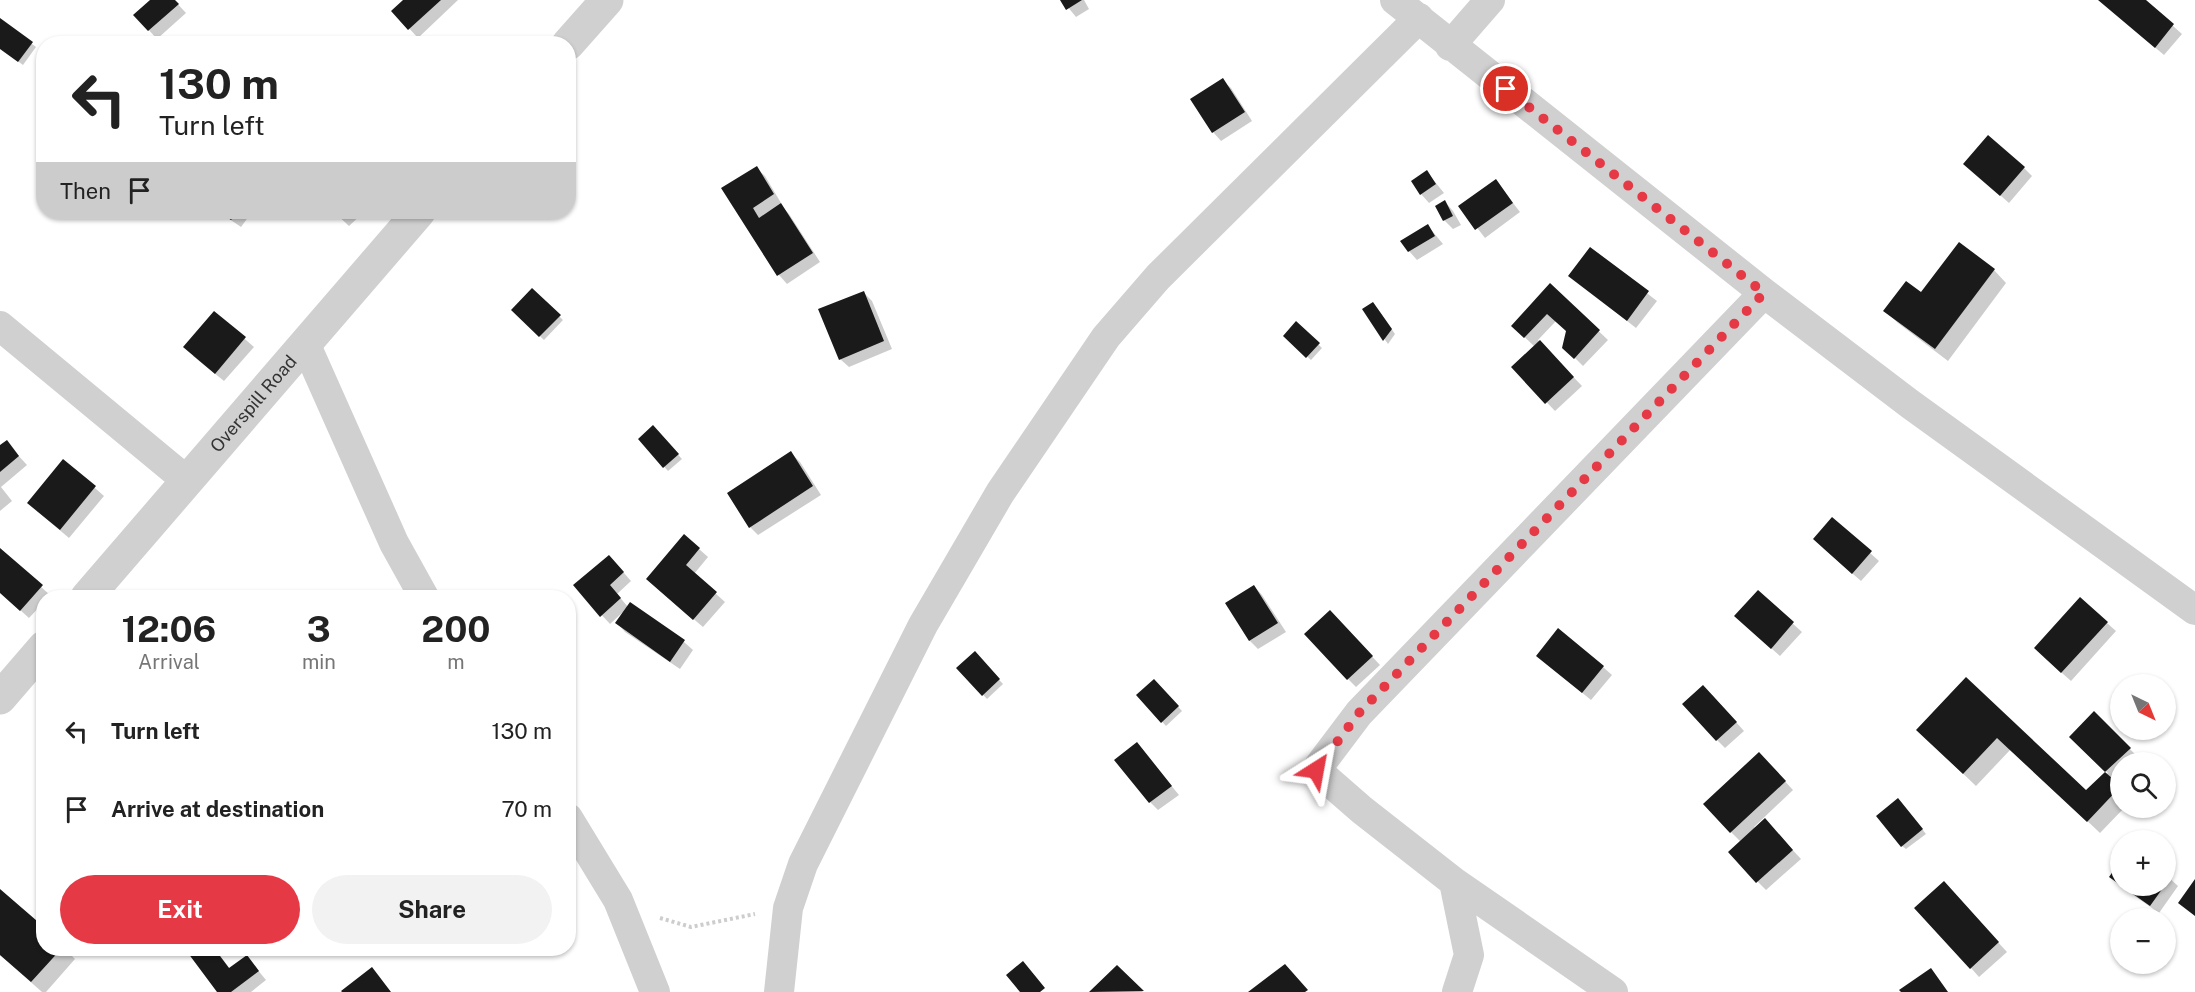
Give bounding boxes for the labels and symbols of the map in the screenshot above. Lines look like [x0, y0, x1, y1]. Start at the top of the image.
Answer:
pin [1480, 63, 1531, 114]
street label: Overspill Road [206, 351, 301, 456]
north arrow [2110, 674, 2176, 740]
position arrow [1284, 738, 1348, 802]

